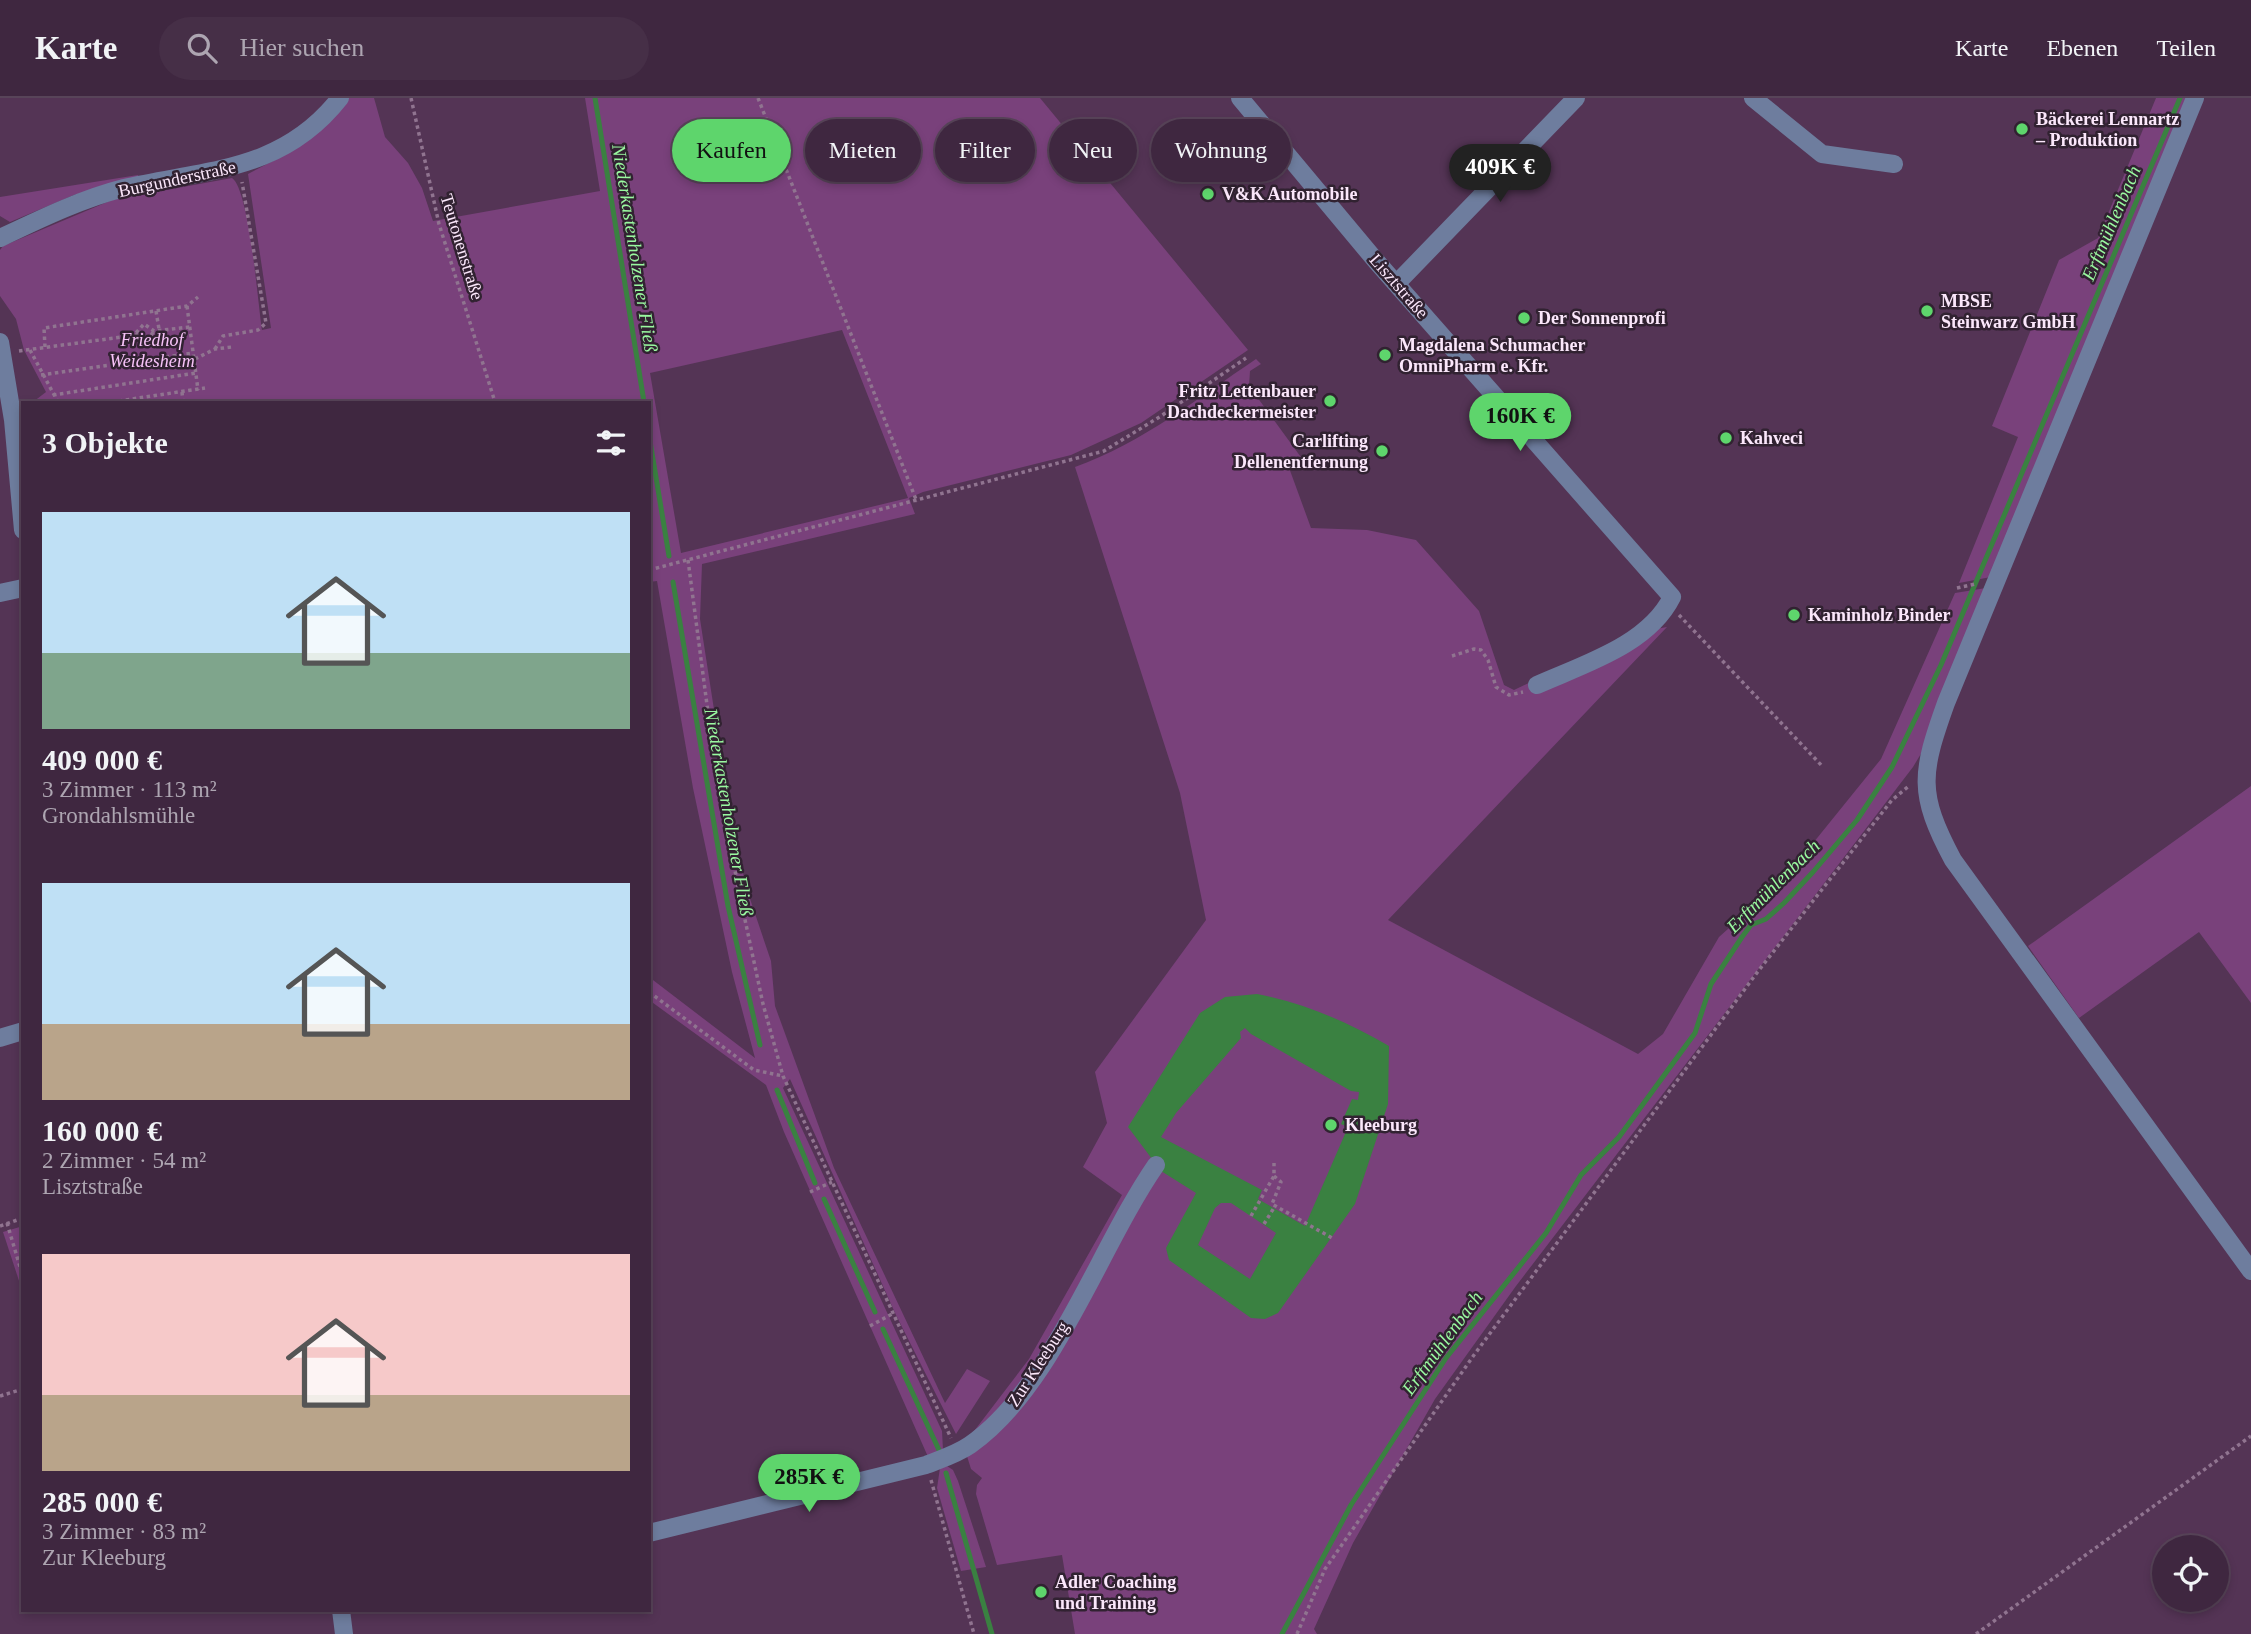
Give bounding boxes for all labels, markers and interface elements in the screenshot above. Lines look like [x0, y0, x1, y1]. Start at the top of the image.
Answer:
search box [159, 17, 649, 80]
icon: search [183, 29, 221, 67]
text: Karte [35, 30, 117, 66]
text: Hier suchen [239, 33, 364, 62]
text: Karte [1955, 35, 2008, 61]
text: Ebenen [2046, 35, 2118, 61]
text: Teilen [2156, 35, 2216, 61]
place label: Bäckerei Lennartz – Produktion [2035, 109, 2179, 150]
chip: Kaufen [672, 119, 791, 182]
chip: Mieten [805, 119, 921, 182]
chip: Filter [935, 119, 1035, 182]
chip: Neu [1049, 119, 1137, 182]
chip: Wohnung [1151, 119, 1291, 182]
marker: Bäckerei Lennartz – Produktion [2014, 121, 2030, 137]
water label: Niederkastenholzener Fließ [608, 141, 662, 354]
pin: 409K € [1443, 144, 1557, 204]
text: 409K € [1465, 154, 1535, 179]
street label: Burgunderstraße [116, 157, 238, 201]
water label: Erftmühlenbach [2077, 163, 2145, 284]
place label: V&K Automobile [1222, 184, 1358, 204]
marker: V&K Automobile [1200, 186, 1216, 202]
street label: Teutonenstraße [436, 192, 488, 302]
street label: Lisztstraße [1366, 250, 1432, 322]
place label: MBSE Steinwarz GmbH [1941, 291, 2076, 332]
marker: MBSE Steinwarz GmbH [1919, 303, 1935, 319]
place label: Der Sonnenprofi [1538, 308, 1666, 328]
marker: Der Sonnenprofi [1516, 310, 1532, 326]
park label: Friedhof Weidesheim [109, 330, 195, 371]
place label: Magdalena Schumacher OmniPharm e. Kfr. [1399, 335, 1586, 376]
marker: Magdalena Schumacher OmniPharm e. Kfr. [1377, 347, 1393, 363]
place label: Fritz Lettenbauer Dachdeckermeister [1167, 381, 1316, 422]
marker: Fritz Lettenbauer Dachdeckermeister [1322, 393, 1338, 409]
pin: 160K € [1463, 394, 1577, 453]
text: 160K € [1485, 403, 1555, 428]
icon: filters [592, 424, 630, 462]
text: 3 Objekte [42, 426, 168, 459]
place label: Kahveci [1740, 428, 1803, 448]
marker: Kahveci [1718, 430, 1734, 446]
place label: Carlifting Dellenentfernung [1234, 431, 1368, 472]
marker: Carlifting Dellenentfernung [1374, 443, 1390, 459]
icon: home [273, 558, 399, 684]
place label: Kaminholz Binder [1808, 605, 1951, 625]
marker: Kaminholz Binder [1786, 607, 1802, 623]
water label: Niederkastenholzener Fließ [700, 706, 758, 918]
text: 409 000 € [42, 743, 162, 776]
text: 3 Zimmer · 113 m² [42, 777, 217, 802]
text: Grondahlsmühle [42, 803, 195, 828]
water label: Erftmühlenbach [1722, 835, 1824, 937]
icon: home [273, 929, 399, 1055]
text: 160 000 € [42, 1114, 162, 1147]
place label: Kleeburg [1345, 1115, 1417, 1135]
marker: Kleeburg [1323, 1117, 1339, 1133]
text: 2 Zimmer · 54 m² [42, 1148, 206, 1173]
text: Lisztstraße [42, 1174, 143, 1199]
water label: Erftmühlenbach [1397, 1287, 1486, 1400]
icon: home [273, 1300, 399, 1426]
street label: Zur Kleeburg [1003, 1318, 1073, 1410]
pin: 285K € [752, 1454, 866, 1514]
text: 285K € [774, 1464, 844, 1489]
text: 285 000 € [42, 1485, 162, 1518]
text: 3 Zimmer · 83 m² [42, 1519, 206, 1544]
map controls [2152, 1535, 2229, 1612]
button: locate [2152, 1535, 2229, 1612]
text: Zur Kleeburg [42, 1545, 166, 1570]
place label: Adler Coaching und Training [1055, 1572, 1176, 1613]
marker: Adler Coaching und Training [1033, 1584, 1049, 1600]

